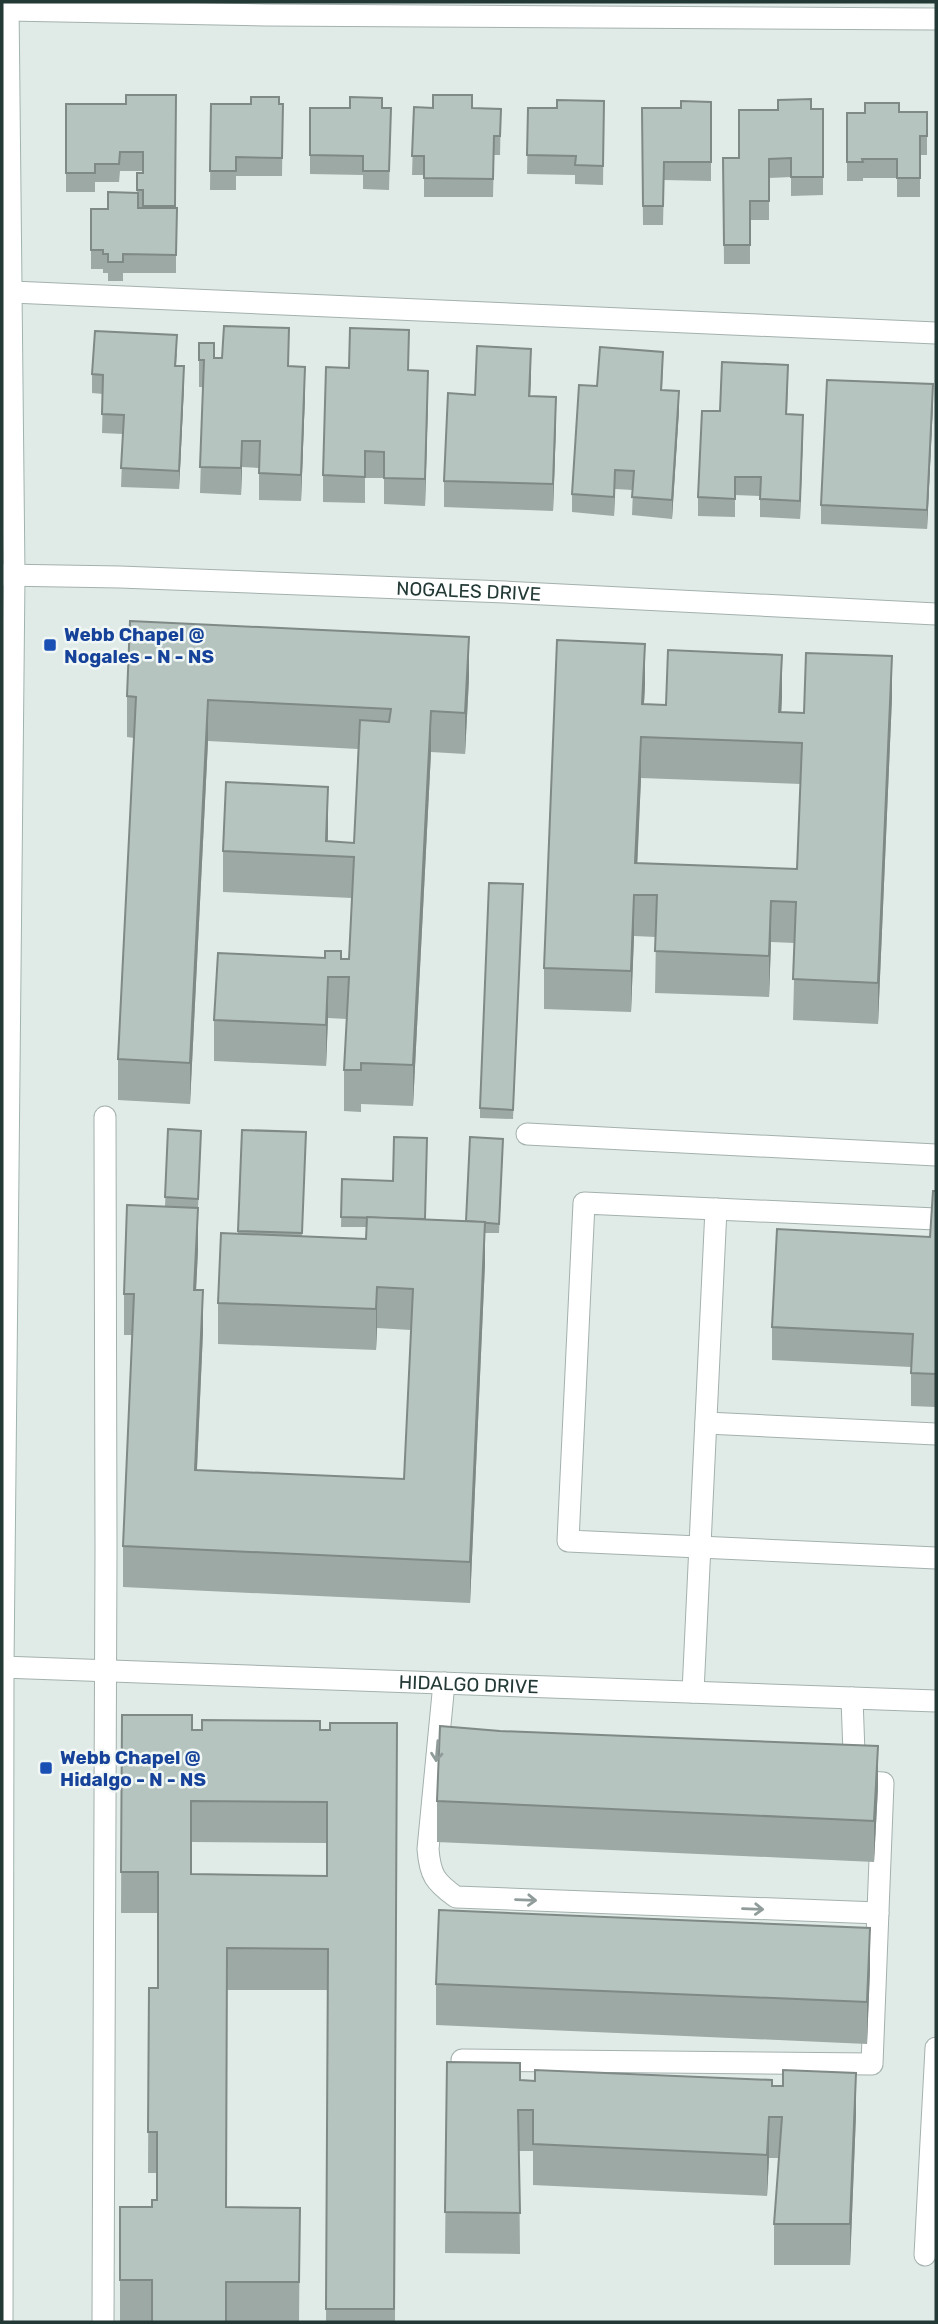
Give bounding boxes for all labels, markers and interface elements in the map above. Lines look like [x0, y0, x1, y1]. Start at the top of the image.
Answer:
street label: NOGALES DRIVE [396, 577, 542, 606]
place label: Webb Chapel @ Nogales - N - NS [64, 623, 214, 668]
marker: Webb Chapel @ Nogales - N - NS [42, 637, 58, 653]
street label: HIDALGO DRIVE [398, 1670, 539, 1699]
one-way arrow [430, 1739, 443, 1762]
place label: Webb Chapel @ Hidalgo - N - NS [60, 1746, 207, 1791]
marker: Webb Chapel @ Hidalgo - N - NS [38, 1760, 54, 1776]
one-way arrow [514, 1893, 537, 1906]
one-way arrow [741, 1902, 764, 1915]

